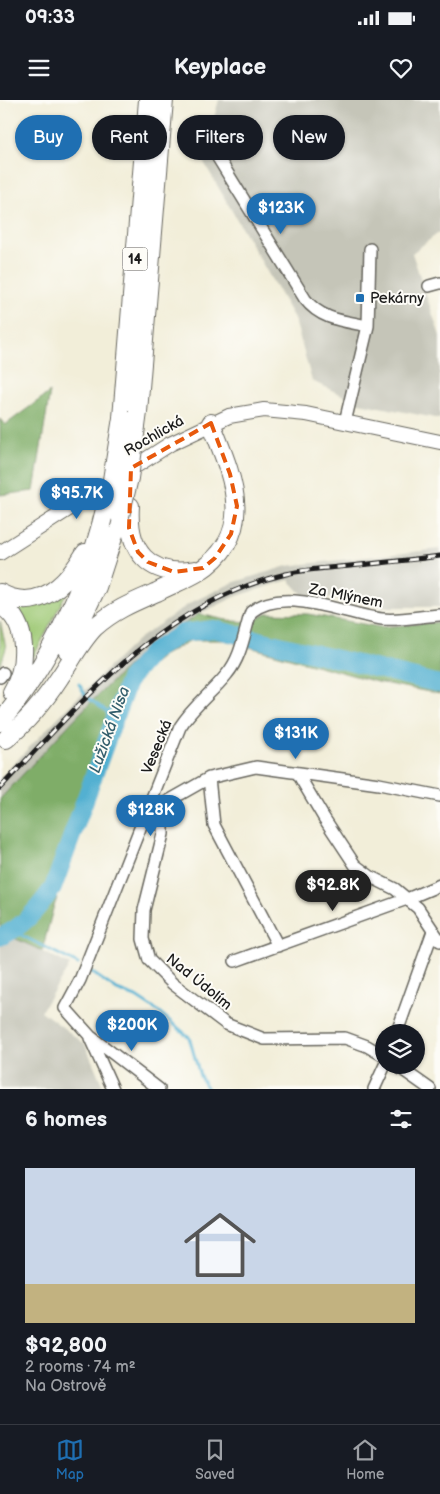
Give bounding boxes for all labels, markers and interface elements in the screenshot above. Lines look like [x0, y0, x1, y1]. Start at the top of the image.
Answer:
text: 09:33 [25, 6, 75, 29]
icon: menu [25, 54, 53, 82]
text: Keyplace [174, 54, 266, 81]
icon: heart [387, 54, 415, 82]
chip: Buy [15, 115, 82, 160]
chip: Rent [92, 115, 167, 160]
chip: Filters [177, 115, 263, 160]
chip: New [273, 115, 345, 160]
pin: $123K [246, 192, 316, 235]
text: $123K [258, 199, 304, 218]
road number: 14 [122, 248, 148, 270]
place label: Pekárny [370, 289, 424, 308]
marker: Pekárny [354, 292, 366, 304]
street label: Rochlická [121, 411, 187, 461]
pin: $95.7K [36, 478, 118, 520]
text: $95.7K [51, 484, 103, 503]
street label: Za Mlýnem [307, 579, 384, 612]
water label: Lužická Nisa [86, 684, 134, 776]
street label: Vesecká [138, 717, 176, 777]
pin: $131K [261, 718, 331, 760]
text: $131K [274, 724, 318, 743]
pin: $128K [116, 794, 186, 837]
text: $128K [127, 801, 175, 820]
pin: $92.8K [292, 870, 374, 912]
text: $92.8K [306, 876, 360, 895]
street label: Nad Údolím [162, 950, 236, 1014]
pin: $200K [97, 1010, 167, 1052]
text: $200K [107, 1016, 157, 1035]
map controls [375, 1024, 425, 1074]
button: layers [375, 1024, 425, 1074]
icon: filters [387, 1105, 415, 1133]
text: 6 homes [25, 1107, 107, 1132]
icon: home [175, 1200, 265, 1290]
text: $92,800 [25, 1333, 107, 1358]
text: 2 rooms · 74 m² [25, 1358, 136, 1377]
text: Na Ostrově [25, 1377, 106, 1396]
tab: Map [56, 1436, 84, 1483]
tab: Saved [195, 1436, 235, 1483]
tab: Home [346, 1436, 384, 1483]

